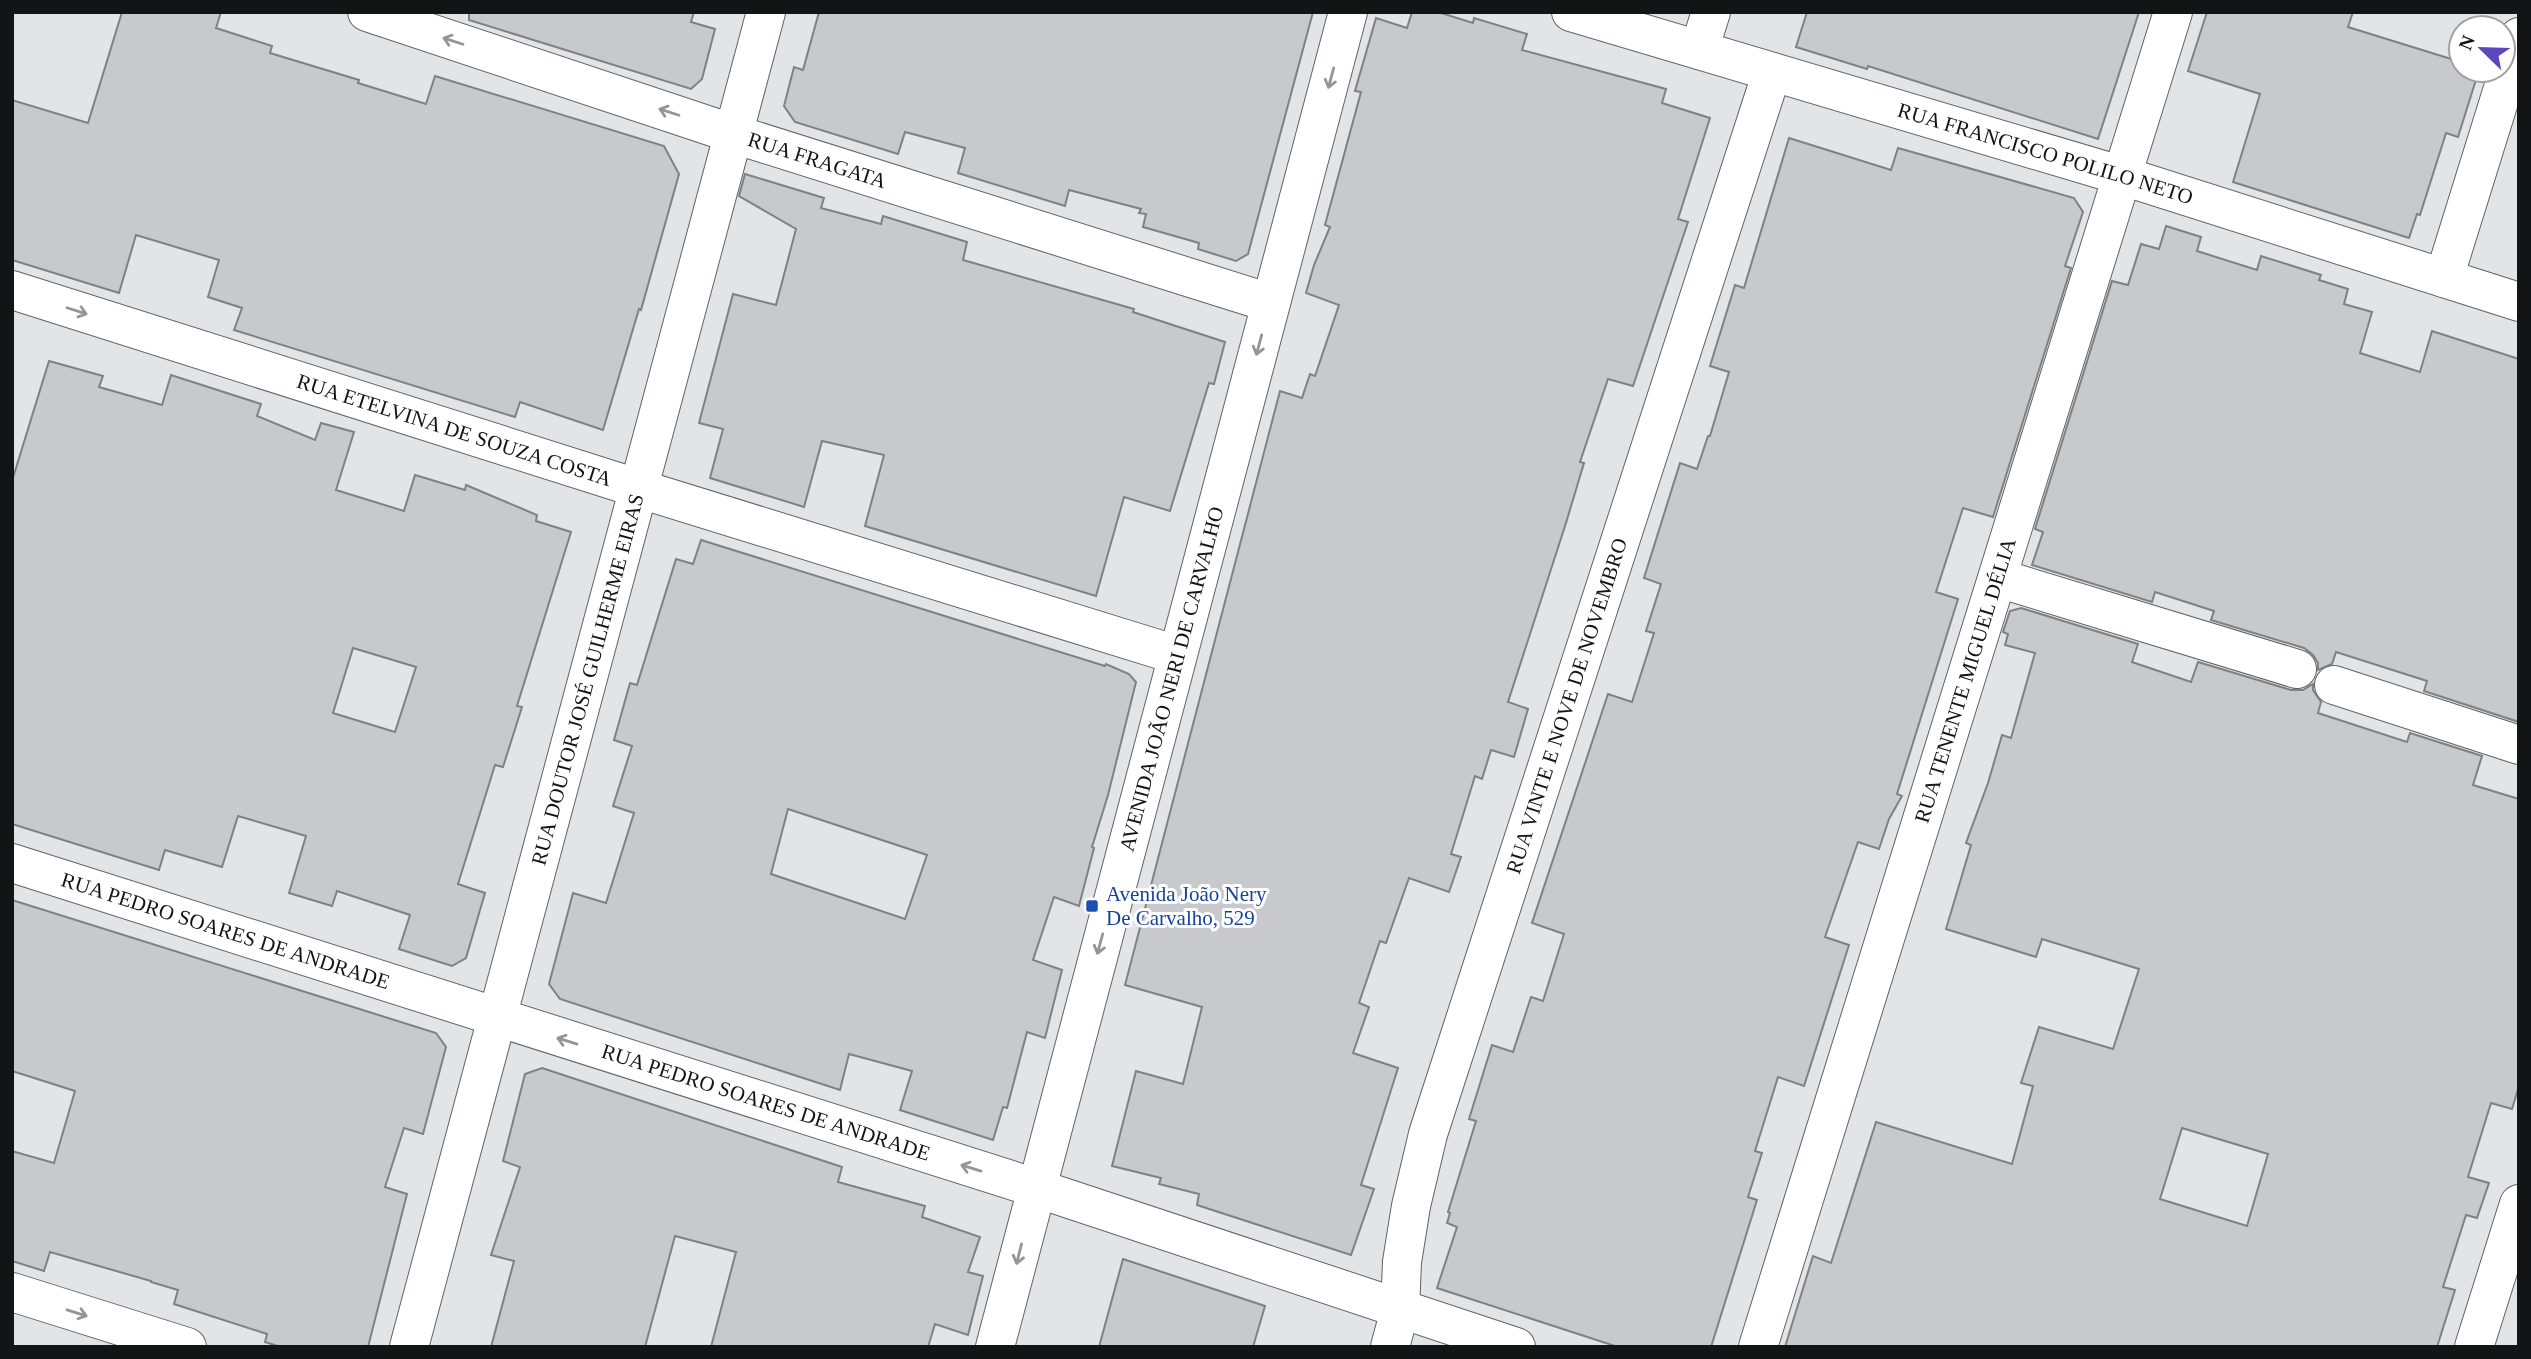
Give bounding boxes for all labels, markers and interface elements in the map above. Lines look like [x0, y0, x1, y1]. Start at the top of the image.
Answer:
north arrow [2447, 14, 2517, 84]
text: N [2454, 32, 2479, 53]
one-way arrow [443, 34, 465, 46]
one-way arrow [1323, 67, 1336, 89]
street label: RUA FRANCISCO POLILO NETO [1895, 98, 2196, 209]
one-way arrow [659, 105, 681, 118]
street label: RUA FRAGATA [745, 127, 890, 194]
one-way arrow [66, 305, 88, 318]
one-way arrow [1252, 333, 1265, 356]
street label: RUA ETELVINA DE SOUZA COSTA [294, 369, 616, 492]
street label: RUA DOUTOR JOSÉ GUILHERME EIRAS [526, 491, 649, 868]
street label: AVENIDA JOÃO NERI DE CARVALHO [1115, 504, 1229, 854]
street label: RUA TENENTE MIGUEL DÉLIA [1910, 534, 2021, 826]
street label: RUA VINTE E NOVE DE NOVEMBRO [1501, 535, 1632, 877]
street label: RUA PEDRO SOARES DE ANDRADE [58, 867, 393, 994]
place label: Avenida João Nery De Carvalho, 529 [1106, 882, 1267, 930]
marker: Avenida João Nery De Carvalho, 529 [1084, 898, 1100, 914]
one-way arrow [1093, 933, 1106, 955]
one-way arrow [556, 1034, 578, 1046]
street label: RUA PEDRO SOARES DE ANDRADE [599, 1039, 933, 1166]
one-way arrow [960, 1161, 982, 1173]
one-way arrow [1012, 1243, 1025, 1265]
one-way arrow [66, 1307, 88, 1320]

